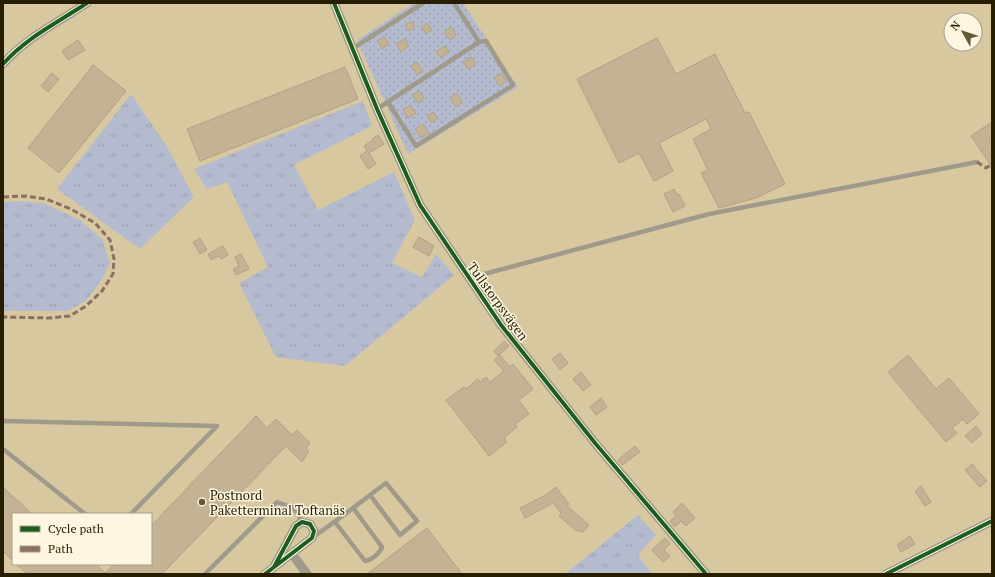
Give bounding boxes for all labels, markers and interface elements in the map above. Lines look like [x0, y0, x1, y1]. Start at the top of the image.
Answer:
north arrow [943, 12, 983, 52]
text: N [947, 18, 964, 33]
street label: Tullstorpsvägen [463, 258, 533, 344]
place label: Postnord Paketterminal Toftanäs [210, 486, 345, 519]
marker: Postnord Paketterminal Toftanäs [197, 497, 207, 507]
legend [12, 513, 152, 565]
text: Cycle path [48, 521, 104, 536]
text: Path [48, 541, 73, 556]

